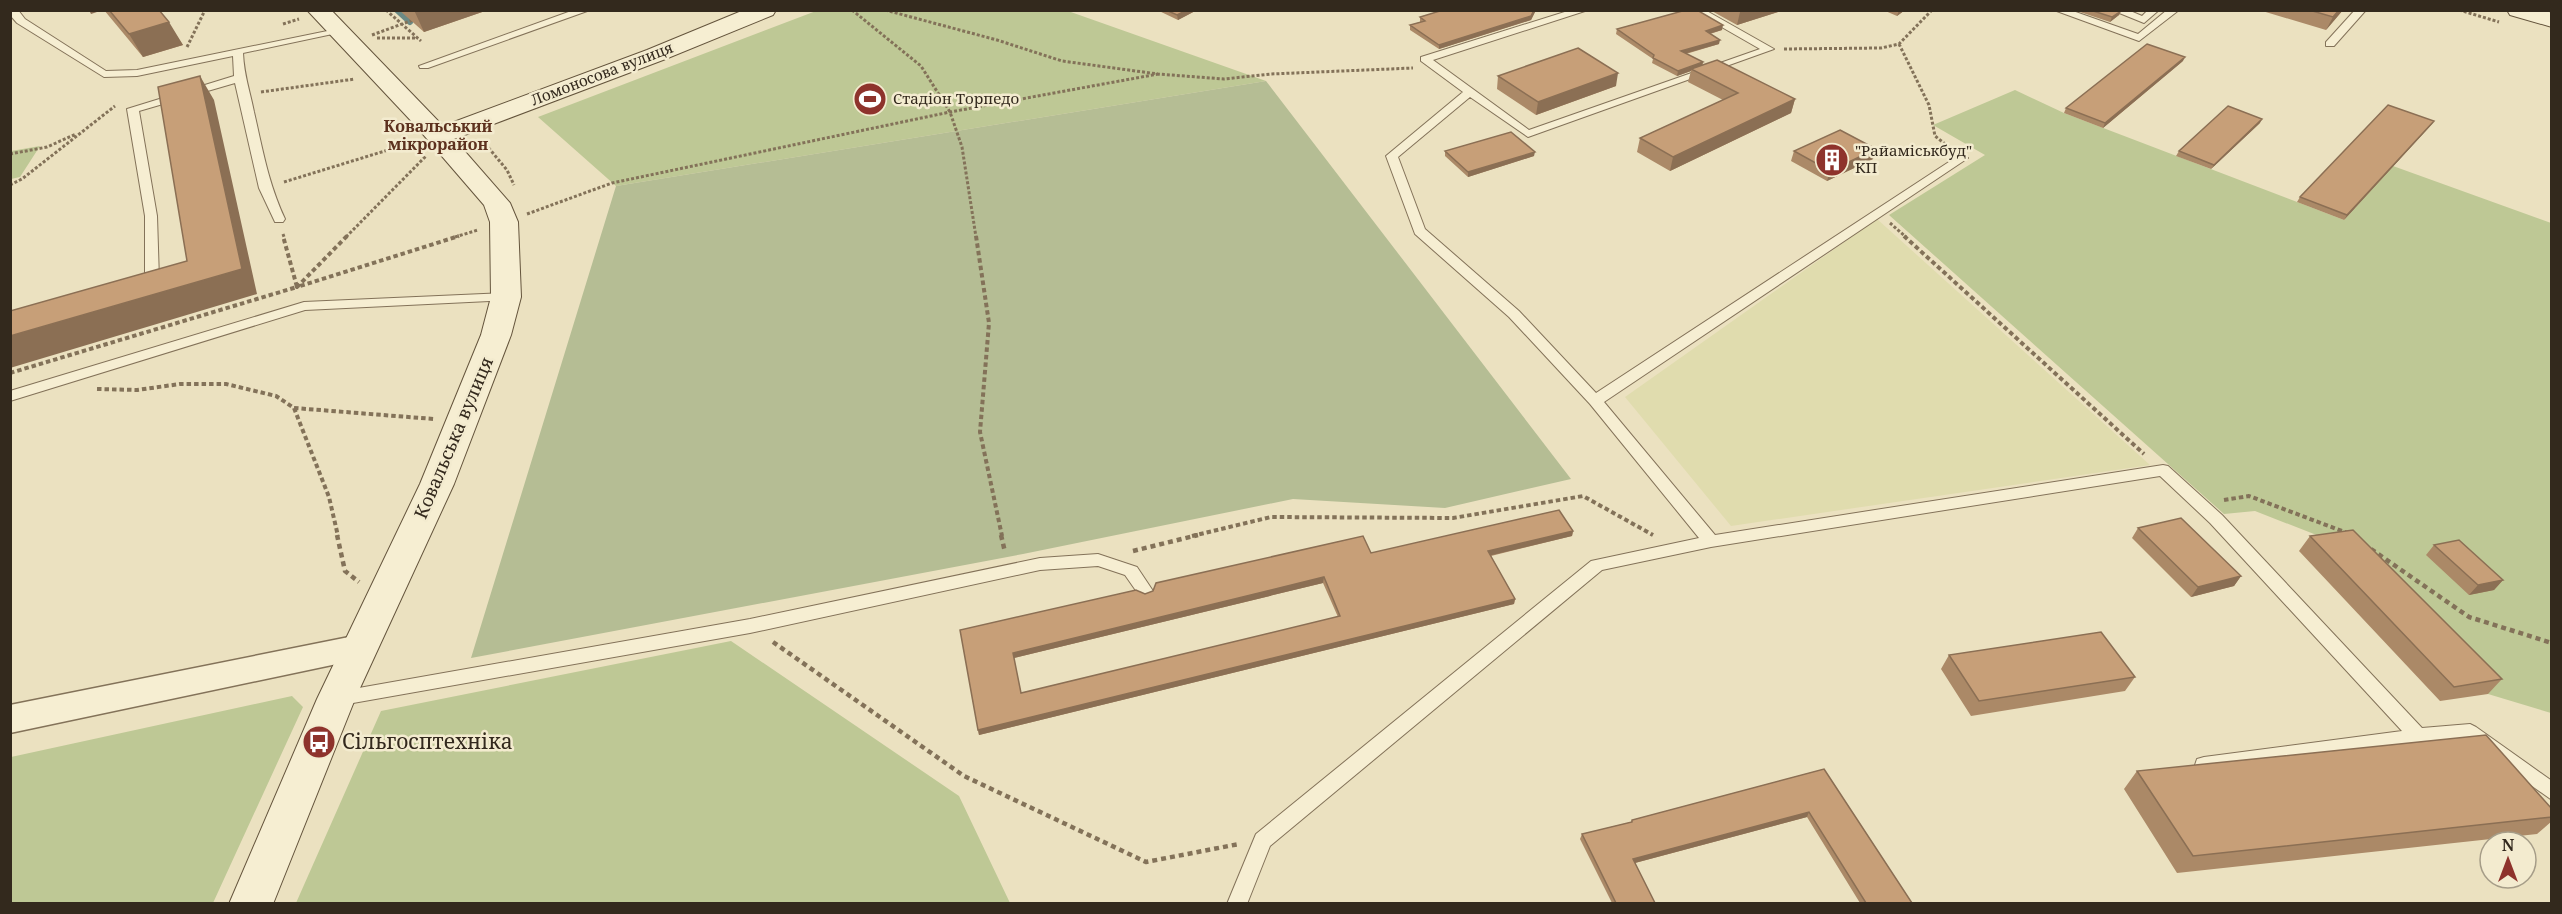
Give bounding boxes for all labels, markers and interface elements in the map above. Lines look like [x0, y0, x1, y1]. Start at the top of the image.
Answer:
street label: Ломоносова вулиця [528, 37, 676, 109]
sports icon: Стадіон Торпедо [852, 81, 888, 117]
place label: Стадіон Торпедо [893, 88, 1019, 108]
district label: Ковальський мікрорайон [384, 115, 493, 155]
place label: "Райаміськбуд" КП [1855, 140, 1972, 177]
building icon: "Райаміськбуд" КП [1814, 142, 1850, 178]
street label: Ковальська вулиця [408, 353, 498, 522]
bus stop icon: Сільгосптехніка [301, 724, 337, 760]
place label: Сільгосптехніка [342, 727, 513, 755]
north arrow [2478, 830, 2538, 890]
text: N [2502, 834, 2515, 856]

